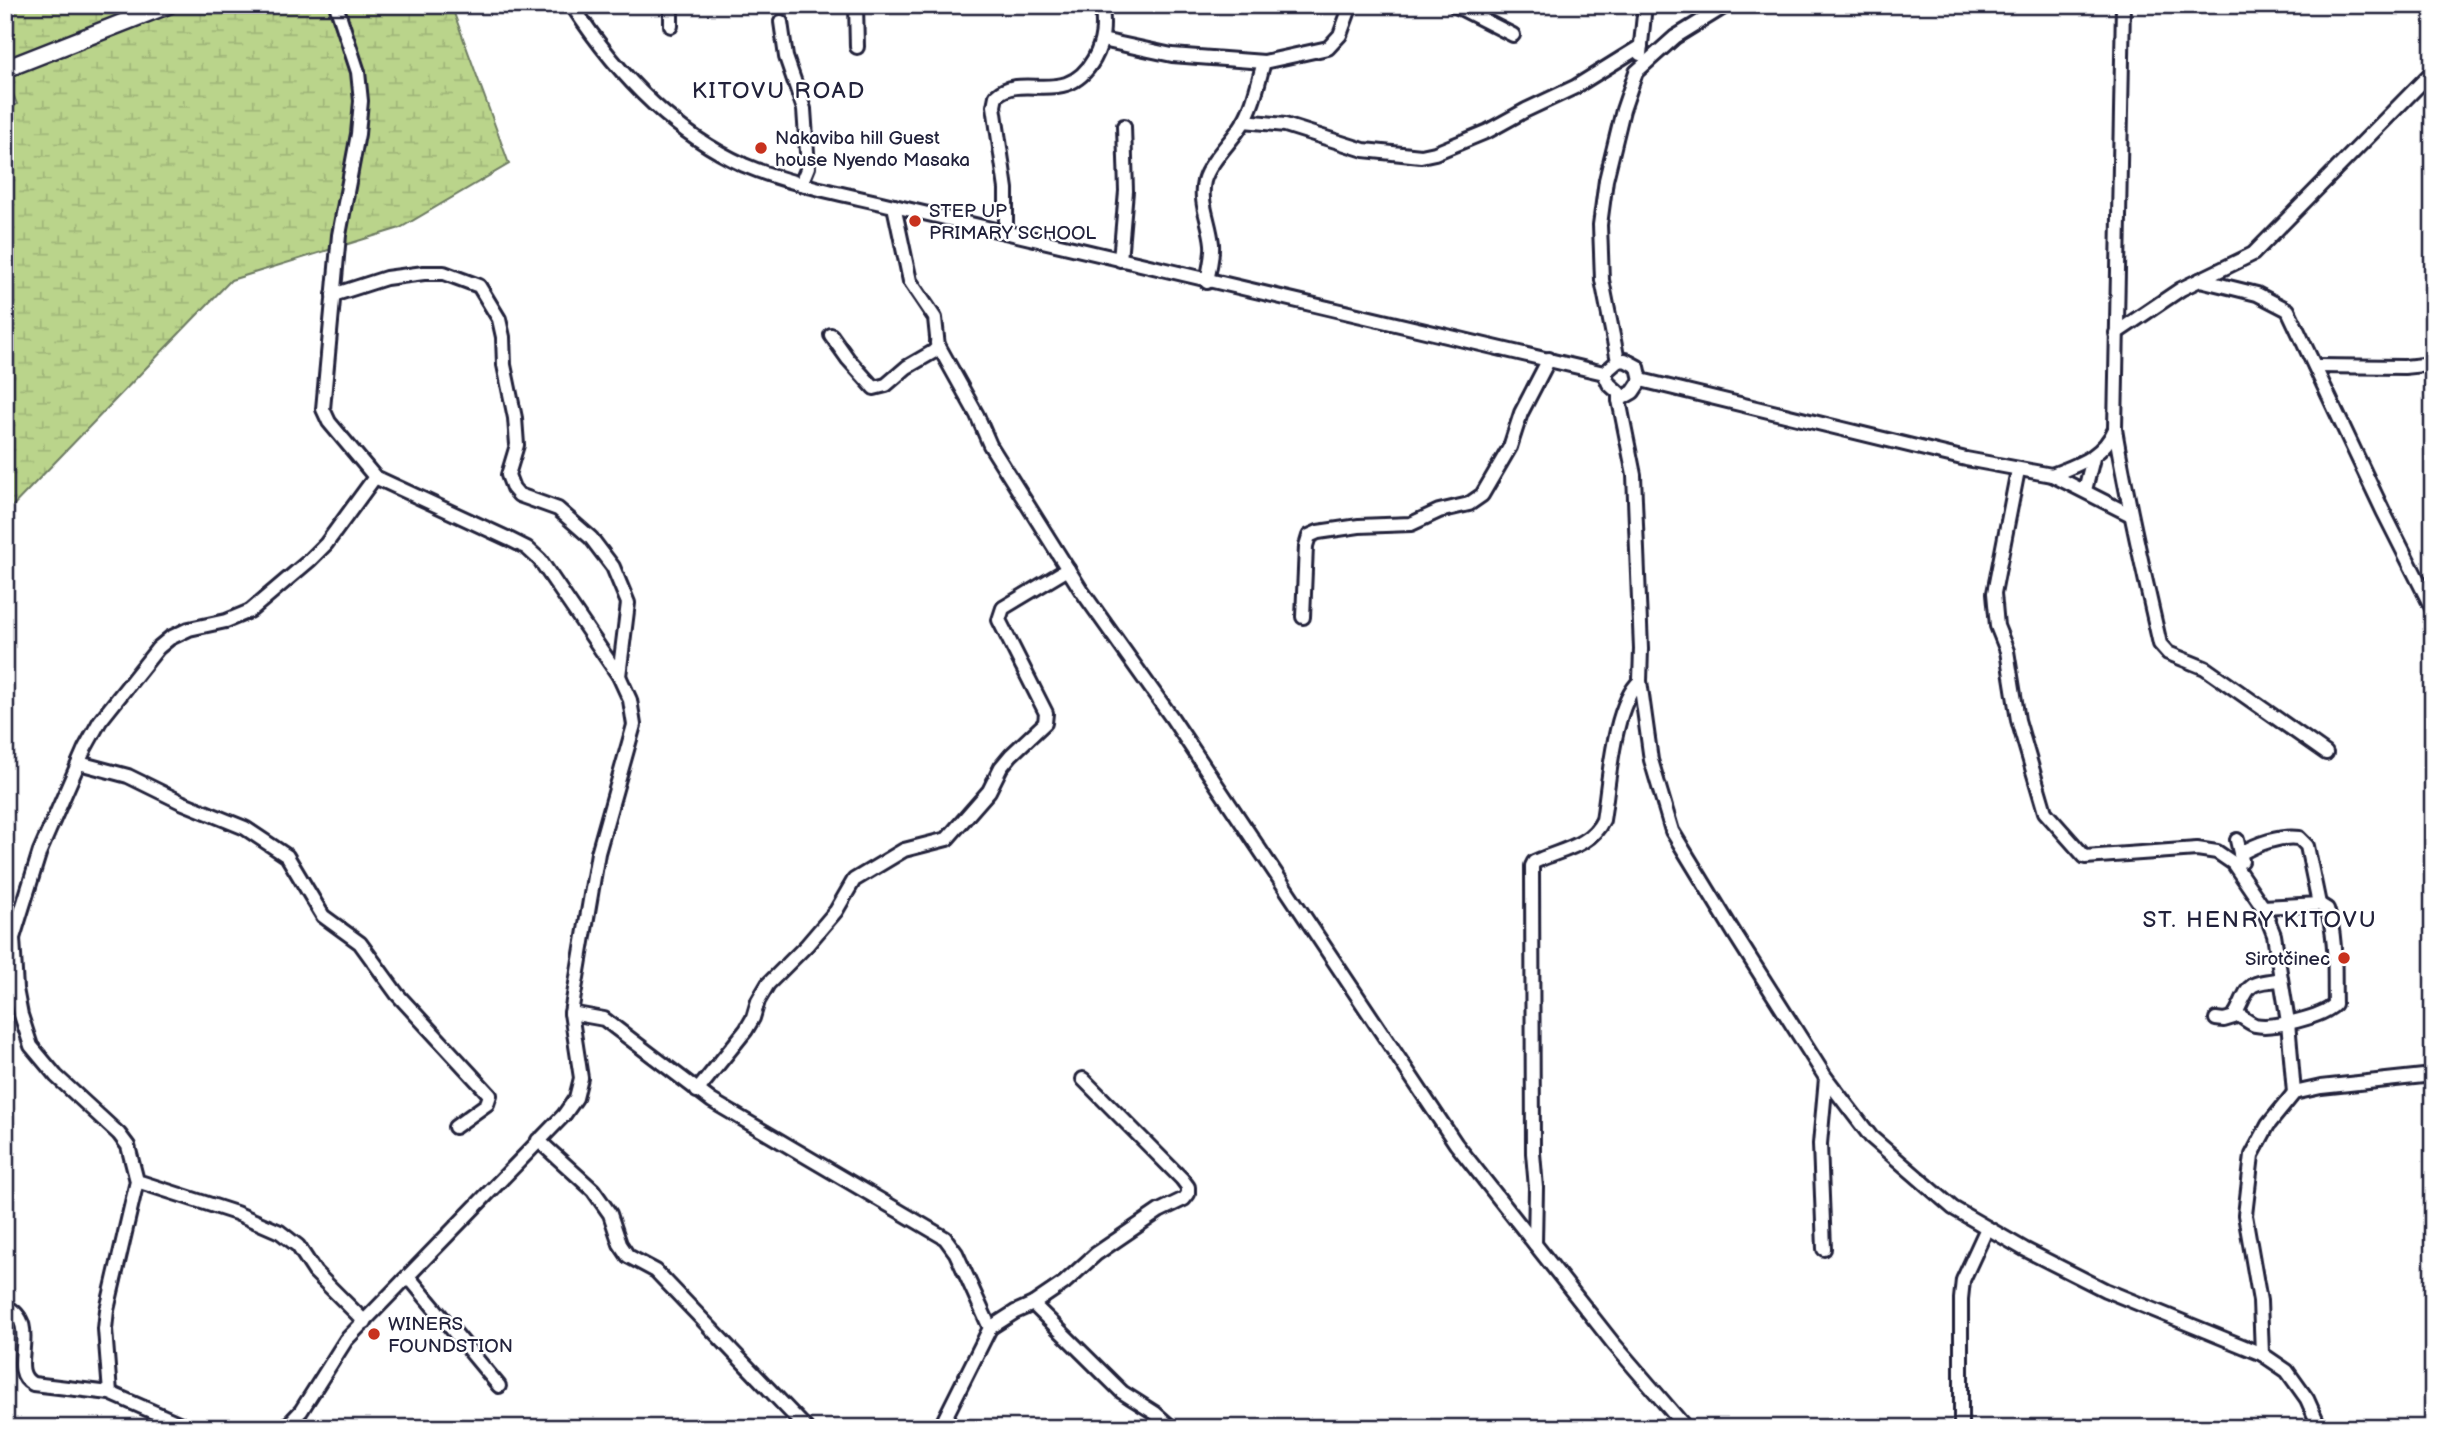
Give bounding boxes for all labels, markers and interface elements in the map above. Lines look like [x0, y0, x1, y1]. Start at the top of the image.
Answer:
district label: KITOVU ROAD [692, 77, 866, 105]
place label: Nakaviba hill Guest house Nyendo Masaka [775, 127, 970, 172]
marker: Nakaviba hill Guest house Nyendo Masaka [753, 140, 769, 156]
place label: STEP UP PRIMARY SCHOOL [929, 200, 1096, 245]
marker: STEP UP PRIMARY SCHOOL [907, 213, 923, 229]
district label: ST. HENRY KITOVU [2142, 906, 2378, 934]
place label: Sirotčinec [2245, 948, 2330, 971]
marker: Sirotčinec [2336, 950, 2352, 966]
place label: WINERS FOUNDSTION [388, 1313, 513, 1358]
marker: WINERS FOUNDSTION [366, 1326, 382, 1342]

